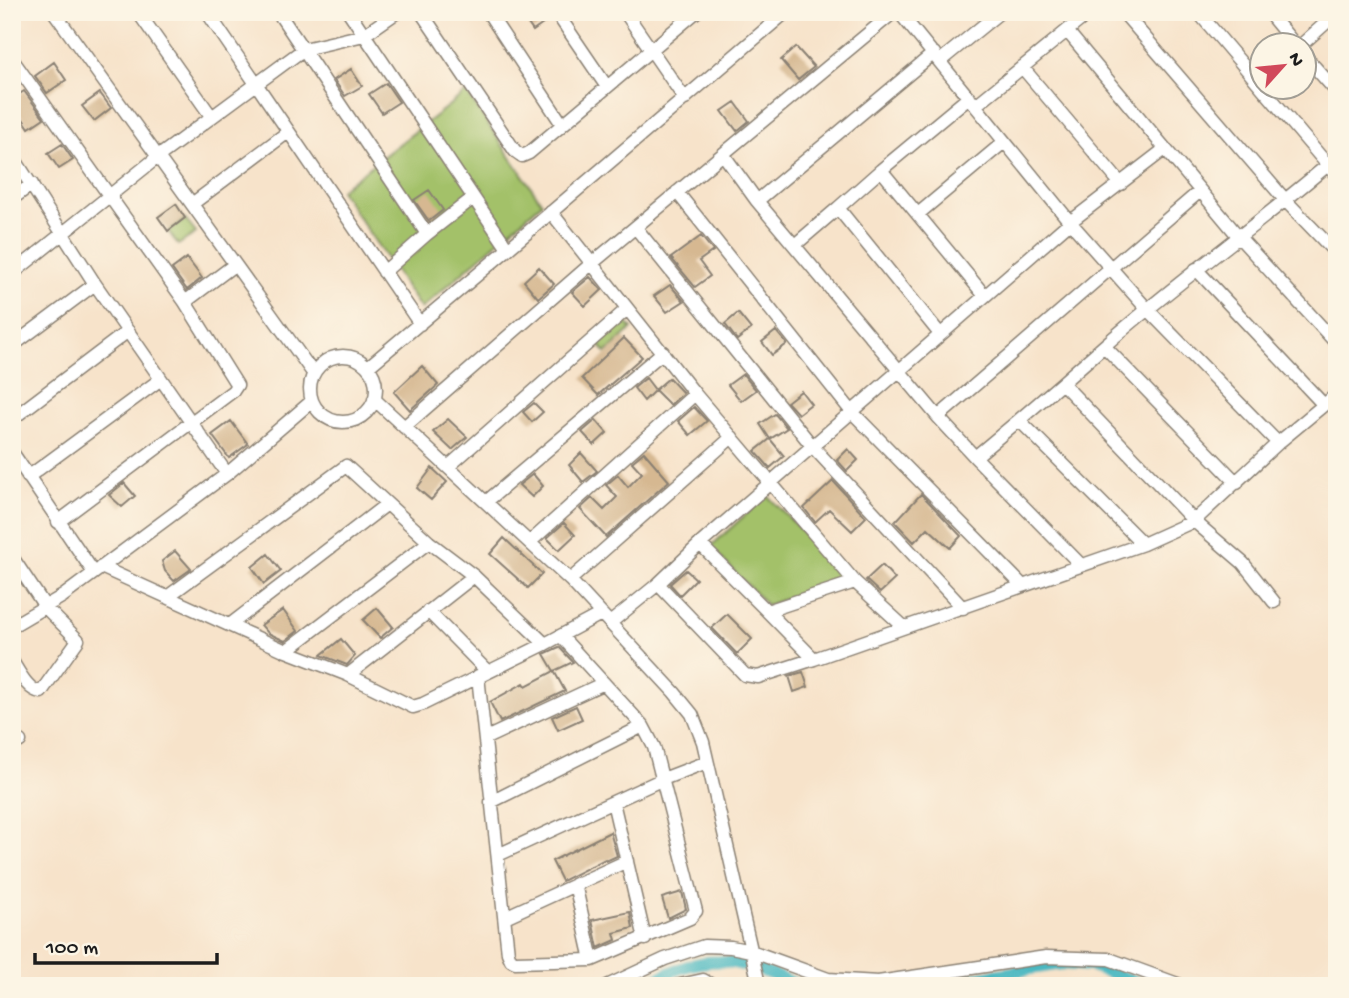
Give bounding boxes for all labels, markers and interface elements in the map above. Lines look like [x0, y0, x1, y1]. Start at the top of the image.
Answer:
north arrow [1248, 32, 1318, 102]
text: N [1282, 49, 1308, 71]
scale bar [35, 921, 217, 965]
text: 100 m [45, 937, 98, 962]

